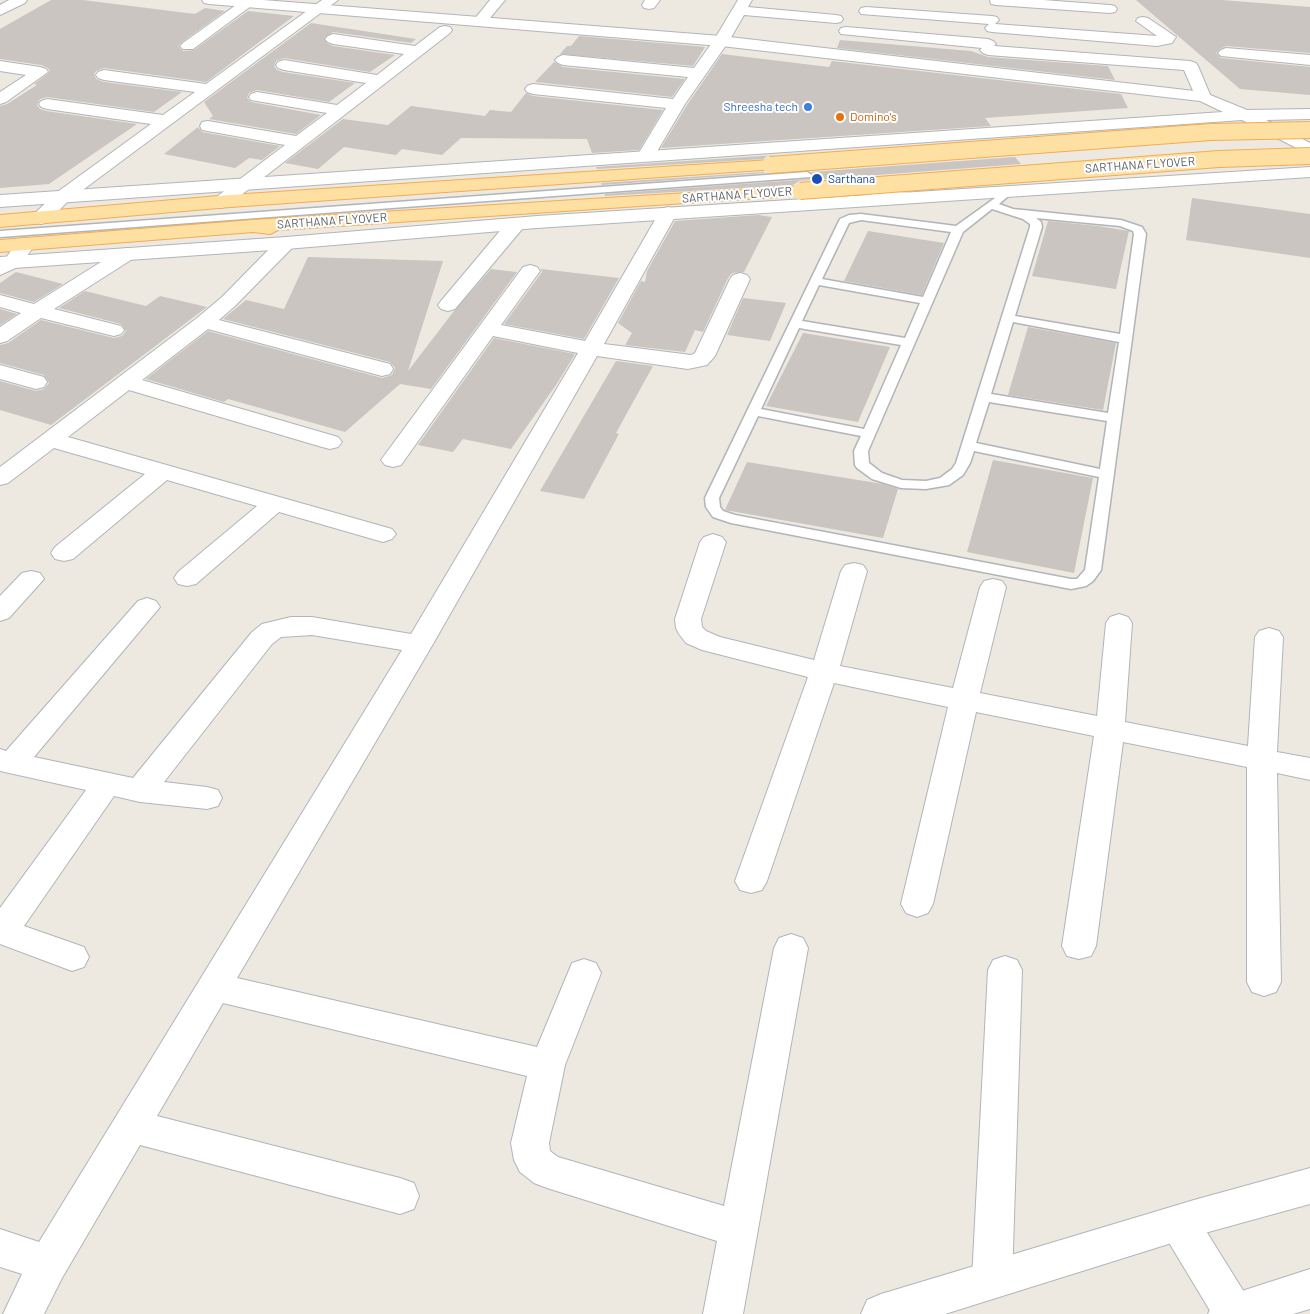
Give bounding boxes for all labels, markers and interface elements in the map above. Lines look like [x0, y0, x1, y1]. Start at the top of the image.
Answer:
place label: Shreesha tech [723, 100, 798, 114]
marker: Shreesha tech [802, 101, 814, 113]
place label: Domino's [850, 110, 897, 124]
marker: Domino's [834, 111, 846, 123]
street label: SARTHANA FLYOVER [1085, 154, 1195, 176]
marker: Sarthana [810, 172, 824, 186]
place label: Sarthana [828, 172, 875, 186]
street label: SARTHANA FLYOVER [682, 184, 792, 206]
street label: SARTHANA FLYOVER [277, 210, 387, 232]

